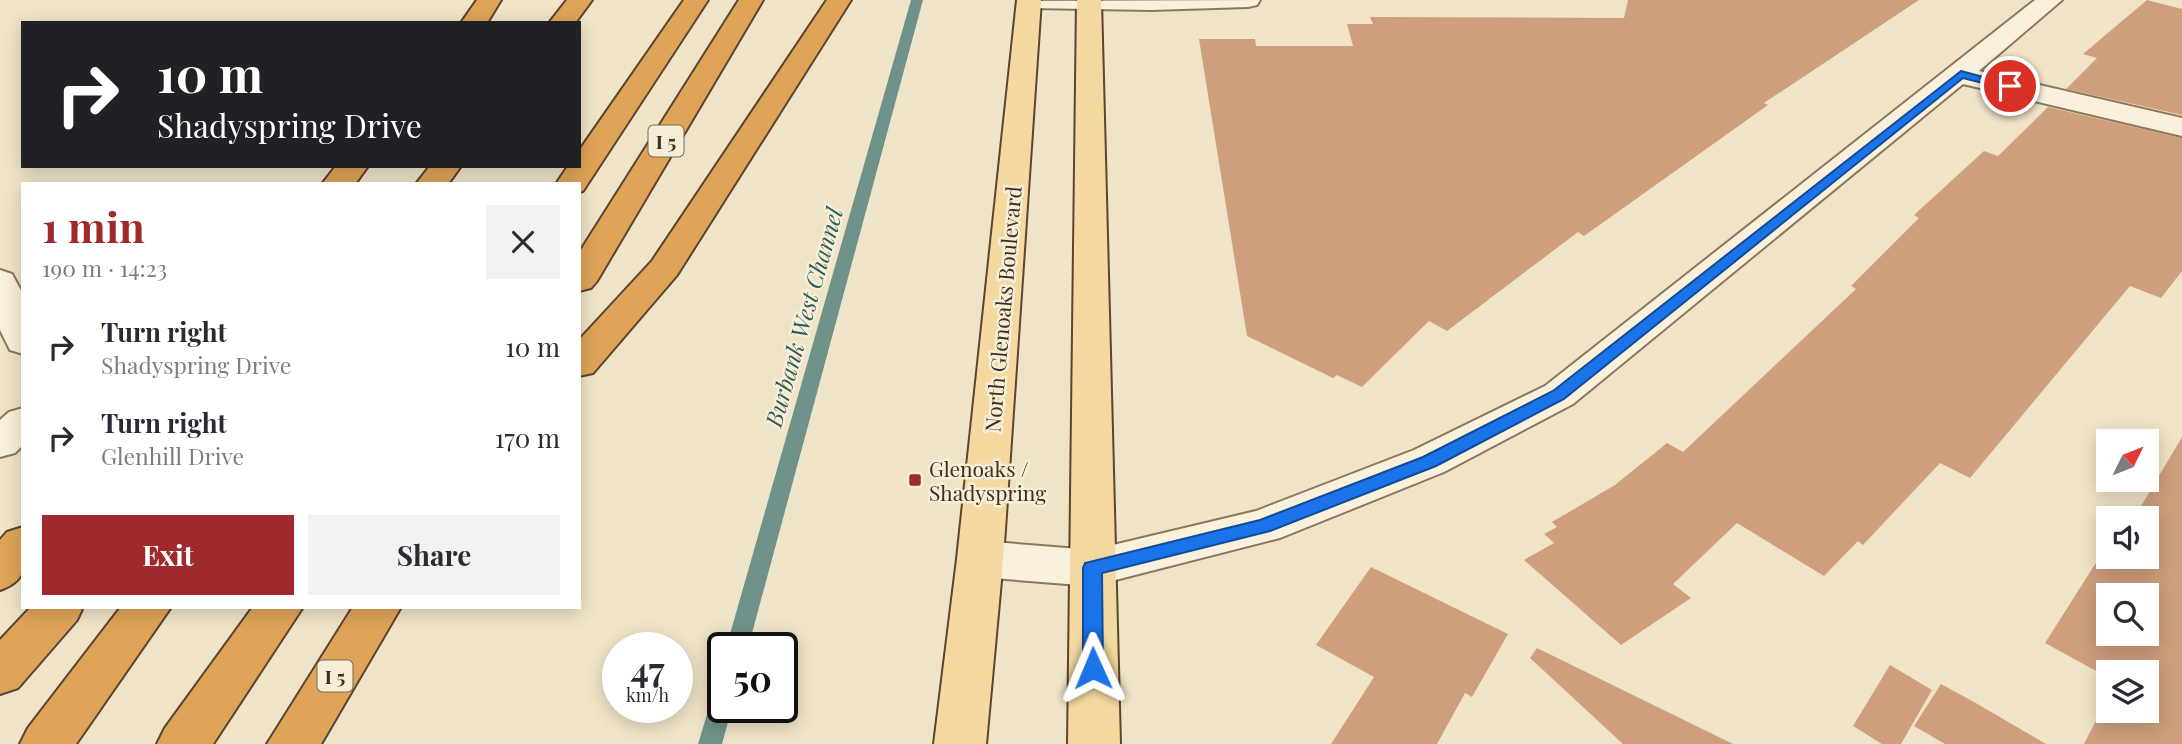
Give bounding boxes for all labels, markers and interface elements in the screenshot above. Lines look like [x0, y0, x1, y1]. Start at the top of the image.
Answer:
text: 10 m [157, 40, 263, 105]
icon: right [42, 49, 133, 140]
pin [1980, 56, 2040, 116]
icon: arrive [1991, 67, 2029, 105]
text: Shadyspring Drive [157, 103, 422, 146]
road number: I 5 [648, 125, 684, 156]
street label: North Glenoaks Boulevard [977, 185, 1027, 433]
text: 1 min [42, 198, 145, 254]
water label: Burbank West Channel [757, 202, 850, 431]
button: close [486, 205, 560, 279]
text: 190 m · 14:23 [42, 252, 167, 283]
text: Turn right [101, 314, 227, 349]
icon: right [42, 328, 80, 366]
text: 10 m [505, 329, 560, 364]
text: Shadyspring Drive [101, 349, 291, 380]
text: Turn right [101, 405, 227, 440]
icon: right [42, 419, 80, 457]
text: 170 m [495, 420, 560, 455]
north arrow [2096, 429, 2160, 492]
map controls [2096, 429, 2159, 723]
text: Glenhill Drive [101, 440, 244, 471]
place label: Glenoaks / Shadyspring [929, 454, 1046, 506]
marker: Glenoaks / Shadyspring [907, 472, 923, 488]
button: sound [2096, 506, 2159, 569]
button: Exit [42, 515, 294, 595]
button: Share [308, 515, 560, 595]
button: search [2096, 583, 2159, 646]
position arrow [1056, 631, 1130, 705]
speed limit sign: 50 [707, 632, 798, 723]
text: 47 [630, 645, 664, 692]
road number: I 5 [318, 660, 352, 692]
button: layers [2096, 660, 2159, 723]
text: km/h [626, 683, 669, 707]

